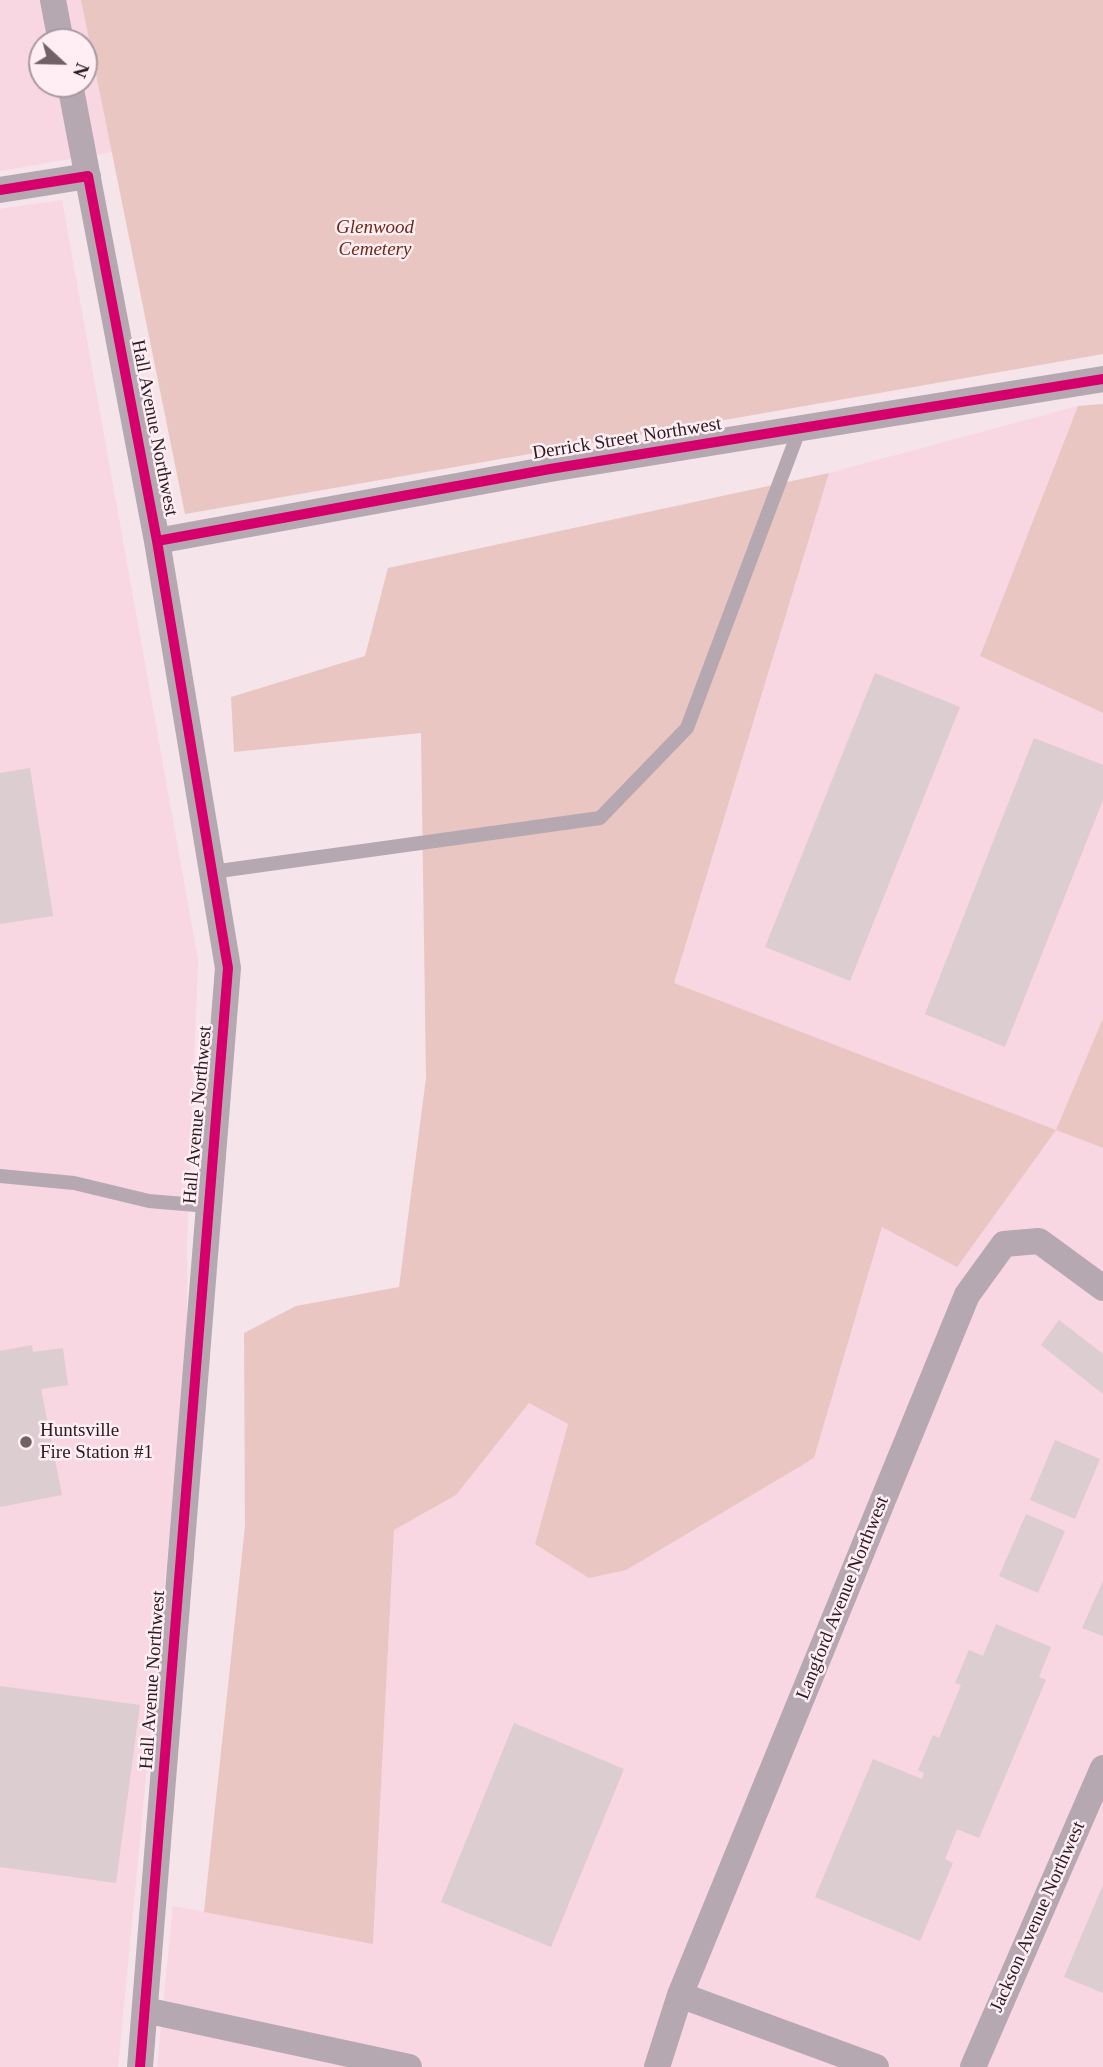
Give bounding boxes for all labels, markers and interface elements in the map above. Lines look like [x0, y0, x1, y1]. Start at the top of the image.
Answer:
north arrow [28, 28, 98, 98]
text: N [69, 60, 93, 81]
park label: Glenwood Cemetery [336, 217, 414, 261]
street label: Hall Avenue Northwest [126, 338, 182, 518]
street label: Derrick Street Northwest [531, 413, 723, 465]
street label: Hall Avenue Northwest [179, 1025, 217, 1205]
place label: Huntsville Fire Station #1 [40, 1420, 153, 1464]
marker: Huntsville Fire Station #1 [18, 1434, 34, 1450]
street label: Langford Avenue Northwest [792, 1493, 894, 1703]
street label: Hall Avenue Northwest [135, 1590, 171, 1770]
street label: Jackson Avenue Northwest [986, 1818, 1090, 2016]

